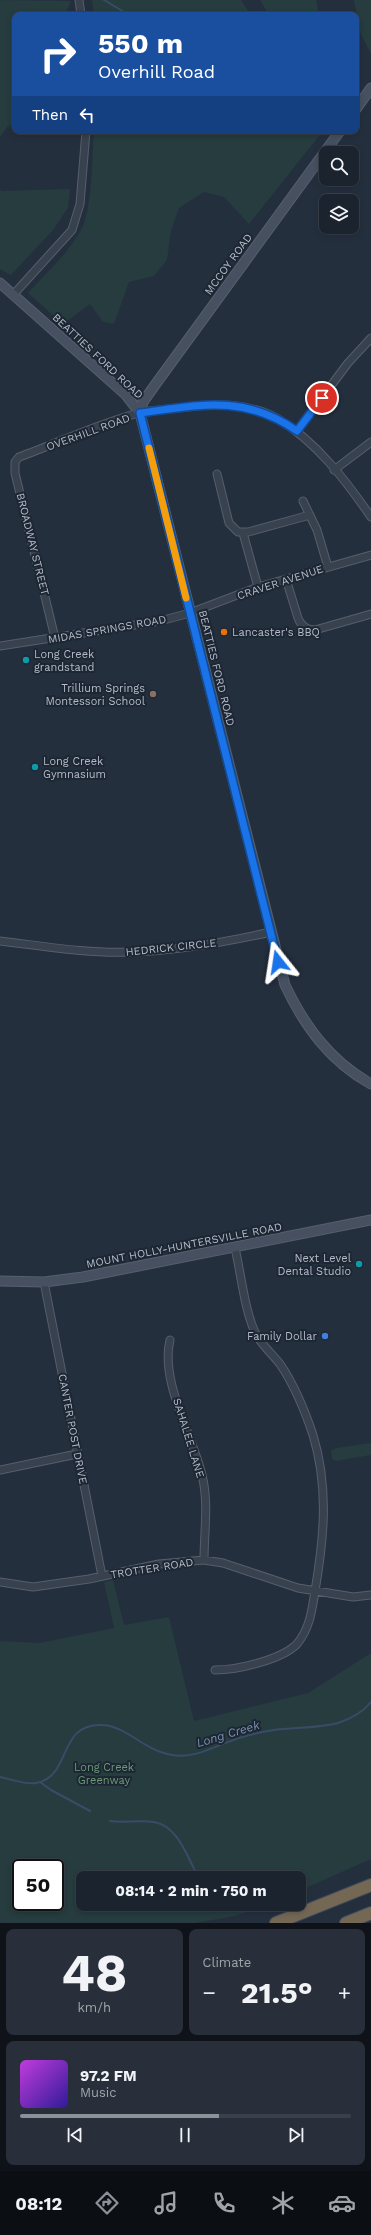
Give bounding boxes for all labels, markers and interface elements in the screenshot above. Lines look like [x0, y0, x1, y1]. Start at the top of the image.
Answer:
text: 550 m [98, 27, 183, 60]
icon: right [32, 28, 84, 80]
text: Overhill Road [98, 61, 215, 82]
icon: left [76, 104, 98, 126]
text: Then [32, 106, 68, 124]
map controls [319, 146, 359, 234]
button: search [319, 146, 359, 186]
button: layers [319, 194, 359, 234]
street label: MCCOY ROAD [202, 231, 255, 297]
street label: BEATTIES FORD ROAD [50, 311, 146, 402]
pin [305, 381, 339, 415]
icon: arrive [311, 387, 333, 409]
street label: OVERHILL ROAD [45, 411, 132, 454]
street label: BROADWAY STREET [13, 492, 52, 597]
street label: CRAVER AVENUE [235, 562, 325, 603]
street label: BEATTIES FORD ROAD [196, 609, 237, 728]
street label: MIDAS SPRINGS ROAD [47, 613, 167, 646]
place label: Lancaster's BBQ [232, 626, 320, 639]
marker: Lancaster's BBQ [219, 627, 229, 637]
place label: Long Creek grandstand [34, 648, 94, 674]
marker: Long Creek grandstand [21, 655, 31, 665]
place label: Trillium Springs Montessori School [45, 682, 146, 708]
marker: Trillium Springs Montessori School [148, 689, 158, 699]
place label: Long Creek Gymnasium [43, 755, 106, 781]
marker: Long Creek Gymnasium [30, 762, 40, 772]
street label: HEDRICK CIRCLE [125, 936, 217, 959]
position arrow [257, 941, 299, 983]
street label: MOUNT HOLLY-HUNTERSVILLE ROAD [85, 1220, 283, 1271]
place label: Next Level Dental Studio [278, 1252, 352, 1278]
marker: Next Level Dental Studio [354, 1259, 364, 1269]
place label: Family Dollar [247, 1330, 317, 1343]
marker: Family Dollar [320, 1331, 330, 1341]
street label: CANTER POST DRIVE [55, 1373, 90, 1485]
street label: SAHALEE LANE [170, 1397, 207, 1480]
street label: TROTTER ROAD [110, 1556, 194, 1581]
water label: Long Creek [195, 1718, 262, 1750]
park label: Long Creek Greenway [74, 1761, 134, 1787]
speed limit sign: 50 [12, 1859, 64, 1911]
text: 08:14 · 2 min · 750 m [115, 1882, 267, 1900]
text: 48 [61, 1943, 127, 2004]
text: Climate [203, 1955, 251, 1970]
text: 21.5° [241, 1975, 313, 2010]
text: − [203, 1980, 216, 2005]
text: + [338, 1980, 351, 2005]
text: km/h [78, 2000, 111, 2015]
text: 97.2 FM [80, 2067, 137, 2085]
text: Music [80, 2085, 117, 2100]
icon: previous [64, 2124, 86, 2146]
icon: pause [174, 2124, 196, 2146]
icon: next [285, 2124, 307, 2146]
icon: directions [93, 2189, 121, 2217]
icon: music [152, 2189, 180, 2217]
icon: phone [210, 2189, 238, 2217]
icon: climate [269, 2189, 297, 2217]
icon: car [328, 2189, 356, 2217]
text: 08:12 [15, 2193, 62, 2214]

